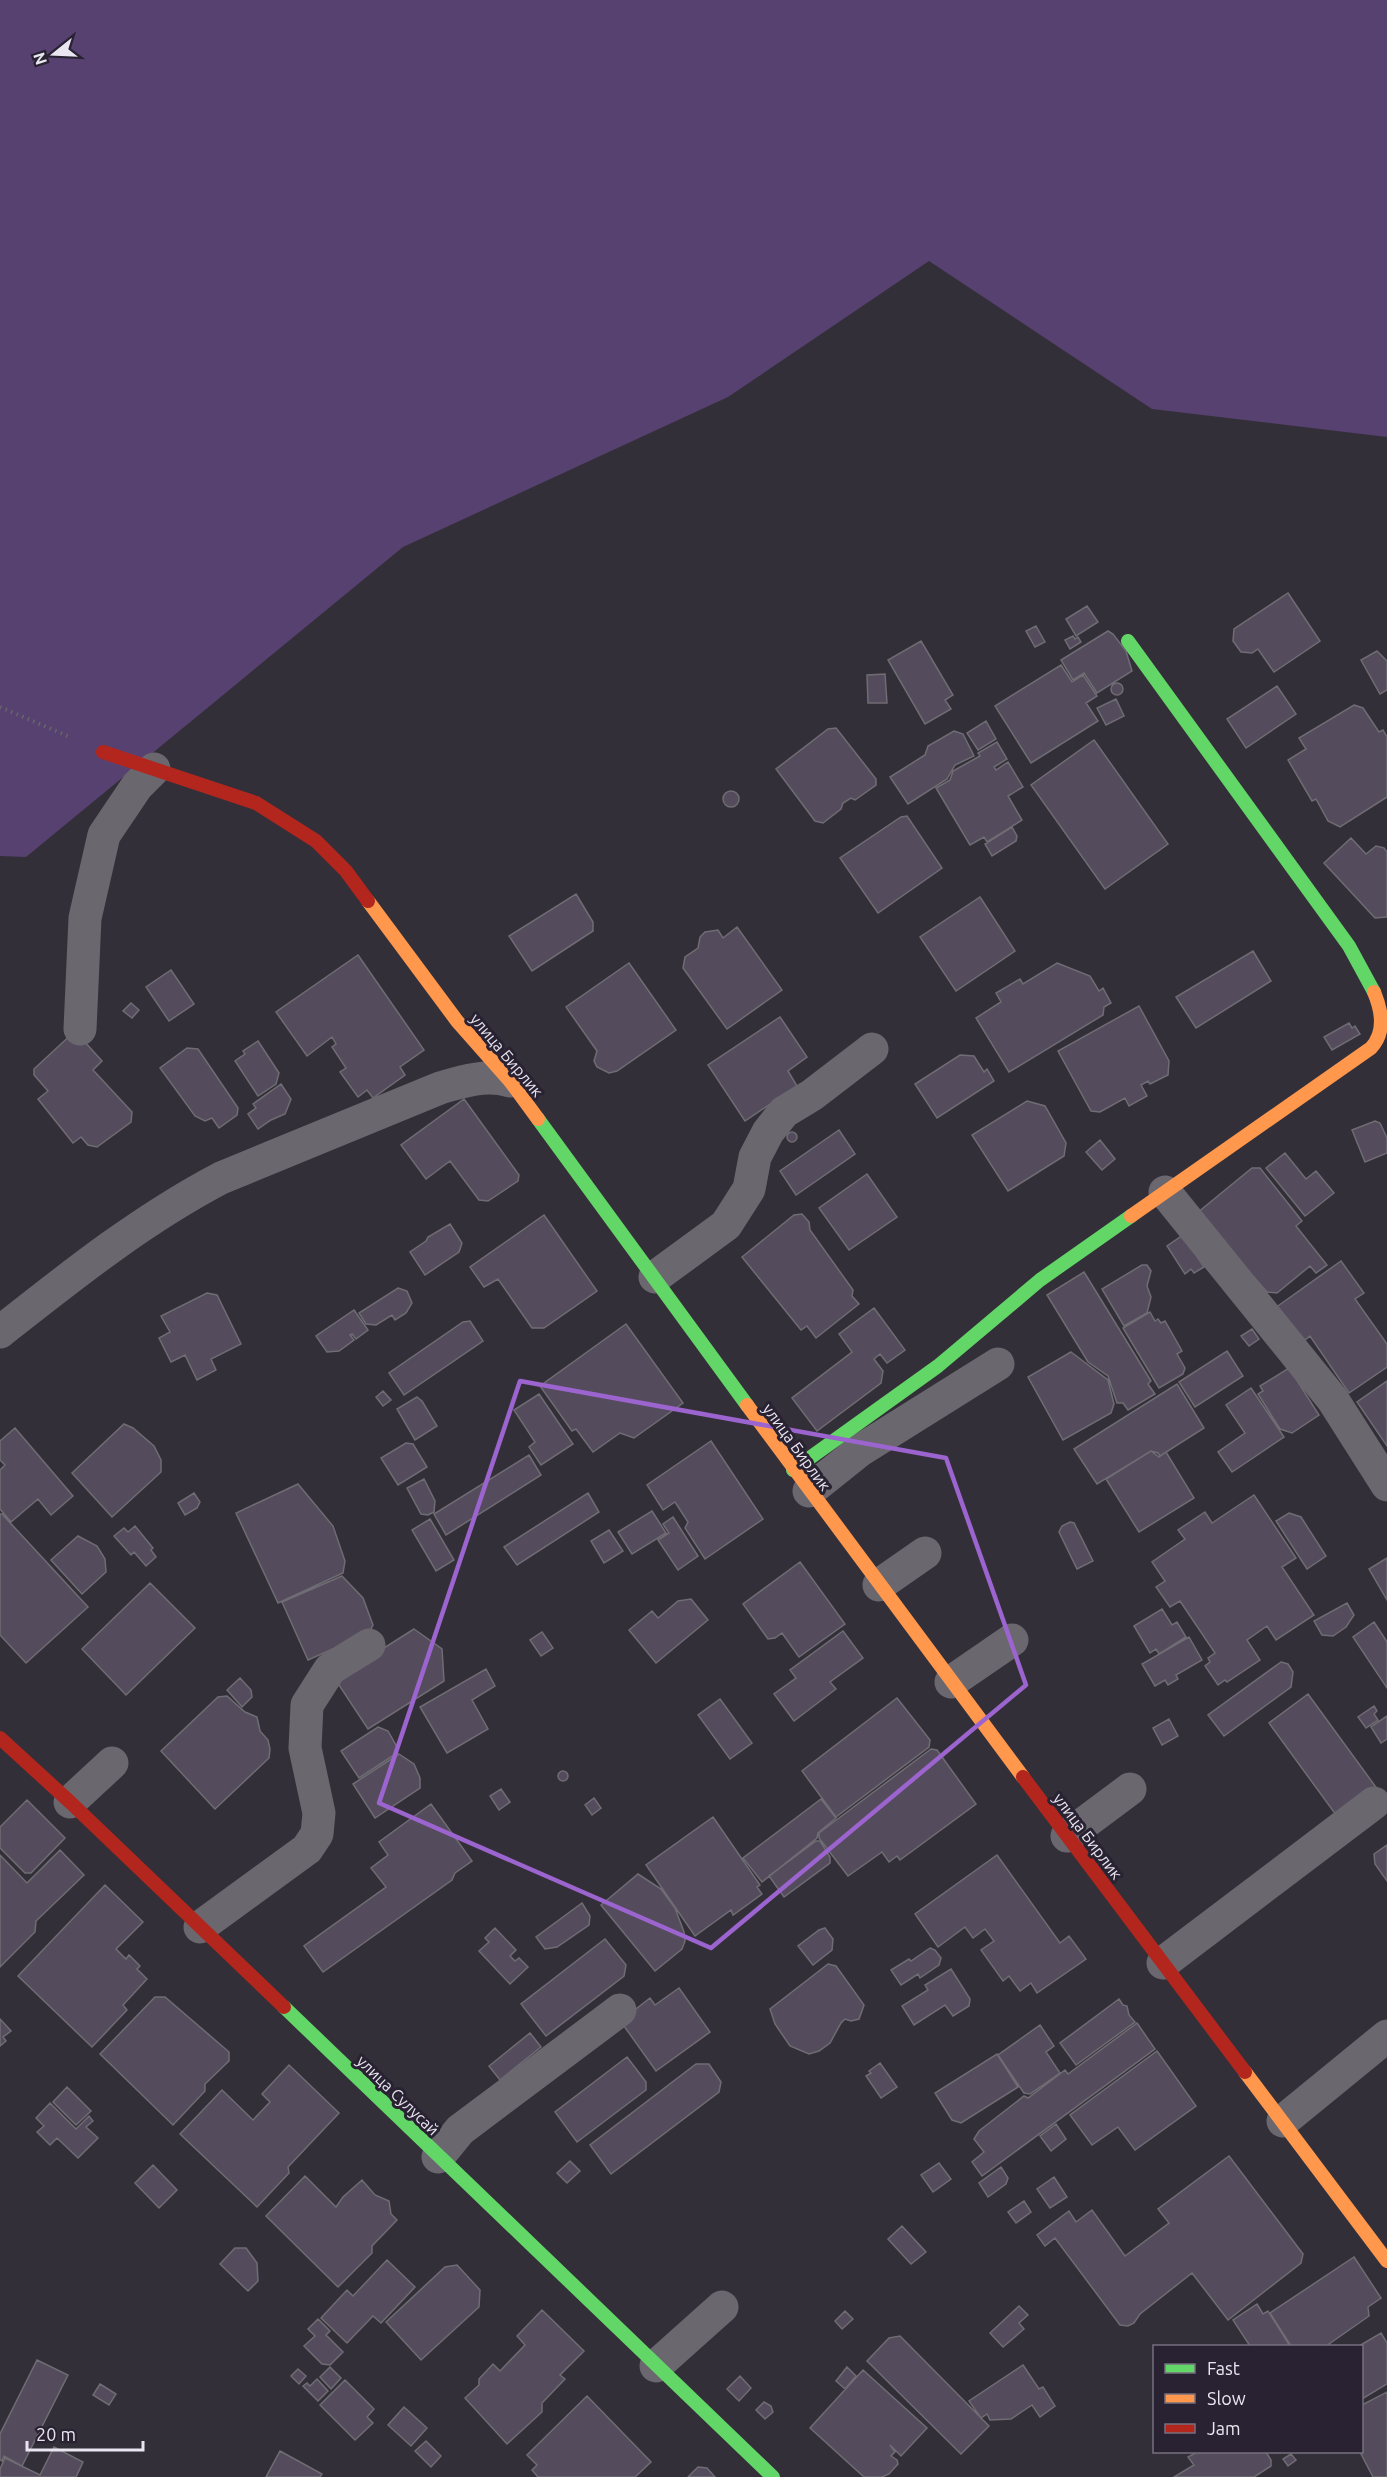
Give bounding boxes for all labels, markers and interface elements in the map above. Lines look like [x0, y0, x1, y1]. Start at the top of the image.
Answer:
north arrow [24, 24, 84, 84]
text: N [29, 50, 50, 67]
street label: улица Бирлик [467, 1010, 547, 1100]
street label: улица Бирлик [759, 1400, 835, 1494]
street label: улица Бирлик [1050, 1789, 1126, 1883]
street label: улица Сулусай [353, 2051, 443, 2139]
legend [1153, 2345, 1363, 2453]
text: Fast [1207, 2358, 1240, 2378]
text: Slow [1207, 2388, 1246, 2408]
scale bar [27, 2414, 142, 2452]
text: Jam [1207, 2418, 1241, 2438]
text: 20 m [36, 2424, 76, 2444]

